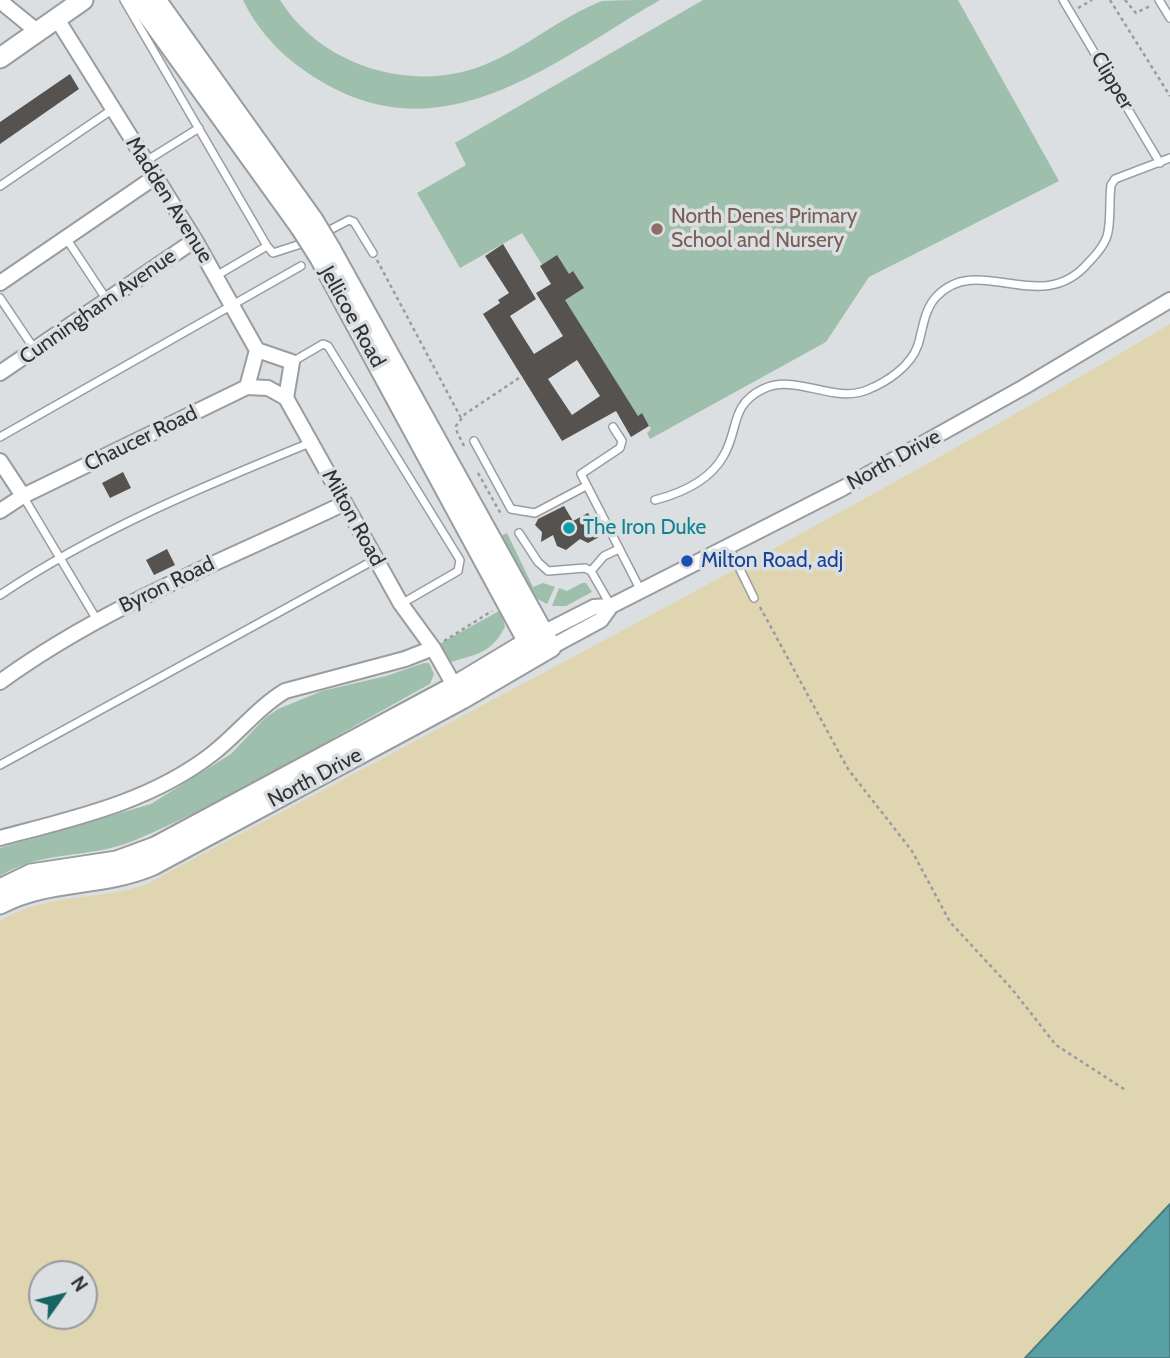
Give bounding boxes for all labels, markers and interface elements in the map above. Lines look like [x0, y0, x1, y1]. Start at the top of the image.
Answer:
street label: Clipper [1085, 47, 1139, 115]
street label: Madden Avenue [120, 132, 218, 268]
place label: North Denes Primary School and Nursery [671, 204, 857, 254]
marker: North Denes Primary School and Nursery [649, 221, 665, 237]
street label: Cunningham Avenue [15, 244, 181, 370]
street label: Jellicoe Road [314, 262, 390, 372]
street label: Chaucer Road [80, 401, 202, 477]
street label: North Drive [843, 424, 945, 496]
street label: Milton Road [316, 465, 390, 571]
place label: The Iron Duke [583, 515, 706, 541]
marker: The Iron Duke [561, 520, 577, 536]
place label: Milton Road, adj [701, 548, 843, 574]
street label: Byron Road [115, 551, 219, 619]
marker: Milton Road, adj [679, 553, 695, 569]
street label: North Drive [264, 743, 366, 813]
north arrow [28, 1260, 98, 1330]
text: N [66, 1272, 92, 1296]

